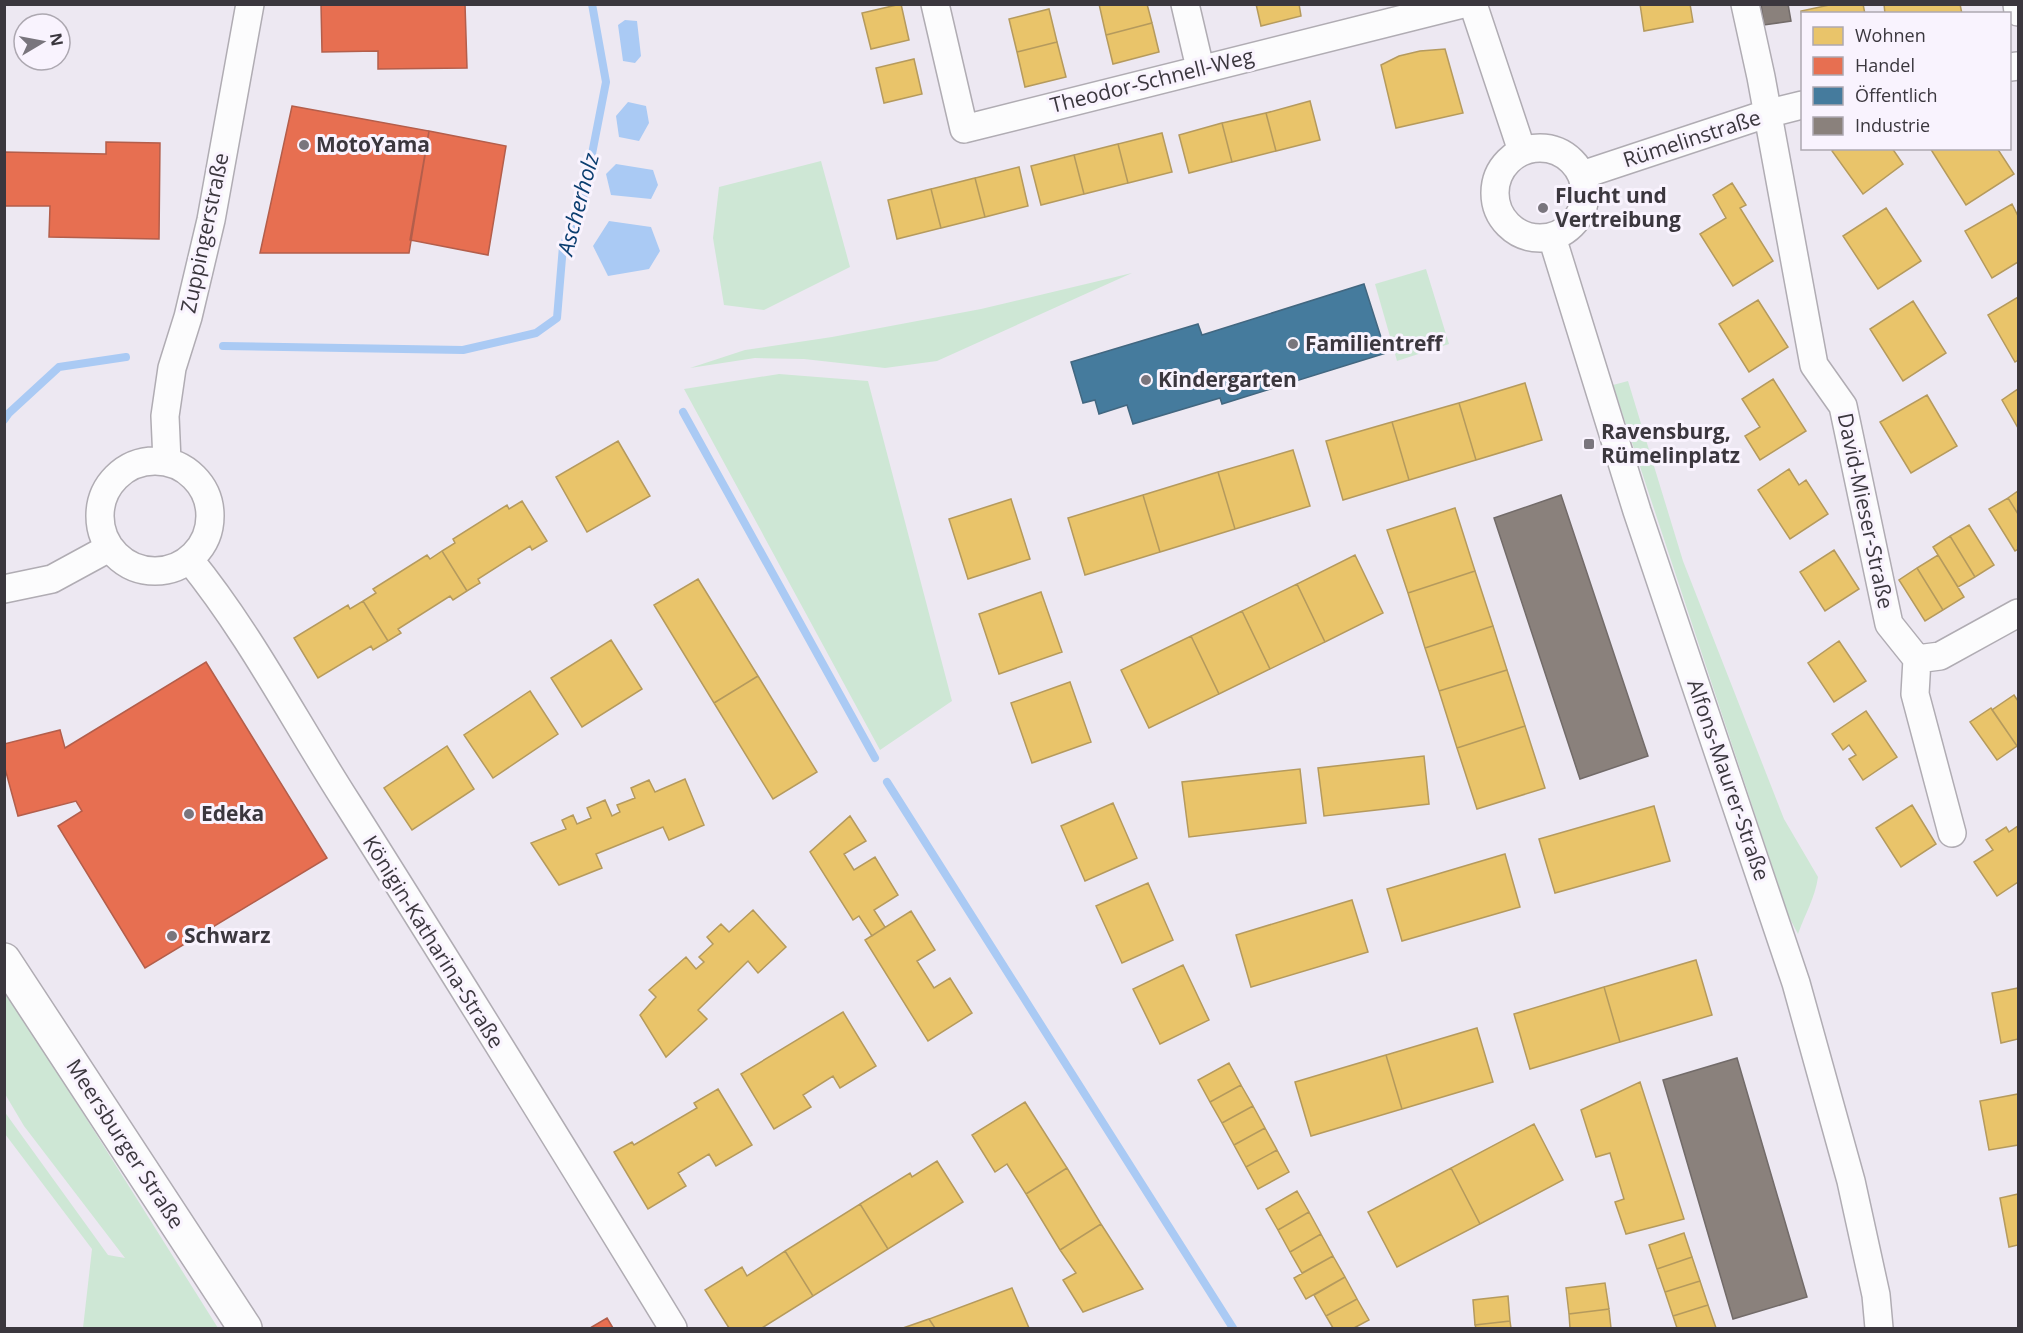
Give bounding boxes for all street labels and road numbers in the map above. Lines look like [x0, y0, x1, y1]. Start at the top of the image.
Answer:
street label: Theodor-Schnell-Weg [1047, 41, 1256, 119]
street label: Rümelinstraße [1619, 103, 1764, 173]
street label: Zuppingerstraße [173, 150, 235, 316]
street label: David-Mieser-Straße [1832, 410, 1900, 611]
street label: Alfons-Maurer-Straße [1681, 675, 1777, 884]
street label: Königin-Katharina-Straße [357, 830, 511, 1053]
street label: Meersburger Straße [61, 1053, 191, 1234]

